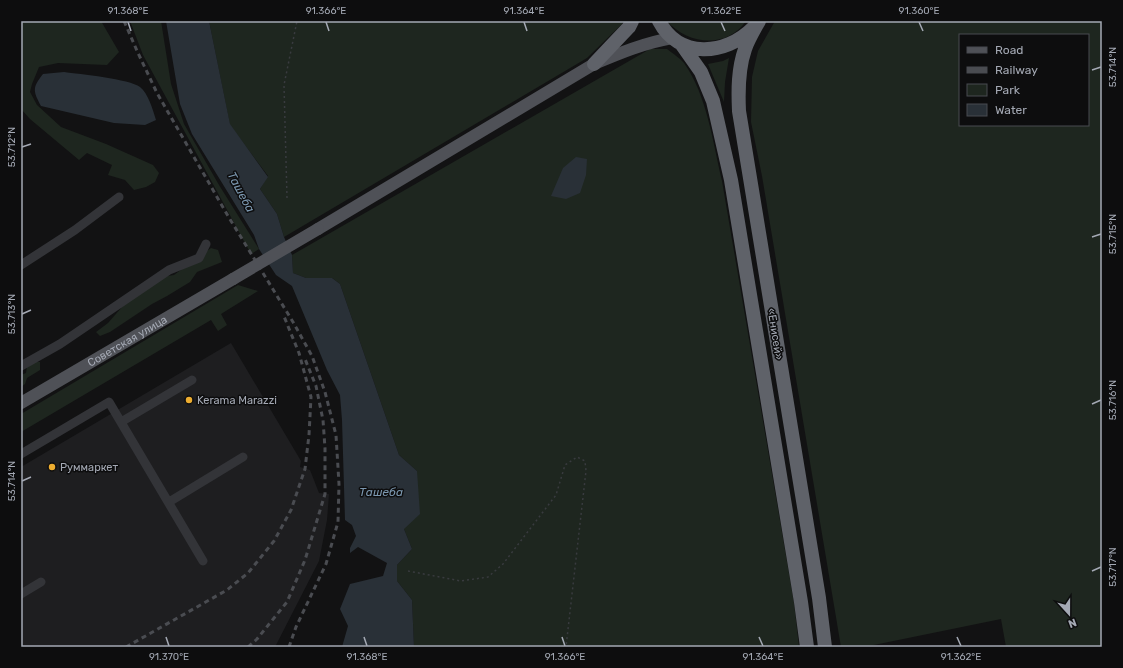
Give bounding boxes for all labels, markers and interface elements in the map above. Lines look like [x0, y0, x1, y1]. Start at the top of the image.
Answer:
text: 91.368°E [107, 5, 149, 17]
text: 91.366°E [306, 5, 346, 17]
text: 91.364°E [504, 5, 544, 17]
text: 91.362°E [701, 5, 741, 17]
text: 91.360°E [898, 5, 940, 17]
legend [959, 34, 1089, 126]
text: Road [995, 43, 1023, 57]
text: 53.714°N [1107, 47, 1119, 87]
text: Railway [995, 63, 1038, 77]
text: Park [995, 83, 1021, 97]
text: Water [995, 103, 1027, 117]
text: 53.712°N [6, 127, 18, 167]
water label: Ташеба [224, 169, 258, 215]
text: 53.715°N [1107, 214, 1119, 254]
text: 53.713°N [6, 294, 18, 334]
street label: «Енисей» [764, 307, 786, 361]
street label: Советская улица [85, 313, 169, 369]
text: 53.716°N [1107, 380, 1119, 420]
place label: Kerama Marazzi [197, 394, 277, 407]
marker: Kerama Marazzi [184, 395, 194, 405]
text: 53.714°N [6, 461, 18, 501]
place label: Руммаркет [60, 461, 119, 474]
marker: Руммаркет [47, 462, 57, 472]
water label: Ташеба [359, 485, 403, 499]
text: 53.717°N [1107, 547, 1119, 587]
north arrow [1049, 594, 1089, 634]
text: N [1066, 615, 1078, 630]
text: 91.370°E [149, 651, 189, 663]
text: 91.368°E [346, 651, 388, 663]
text: 91.366°E [545, 651, 585, 663]
text: 91.364°E [743, 651, 783, 663]
text: 91.362°E [941, 651, 981, 663]

